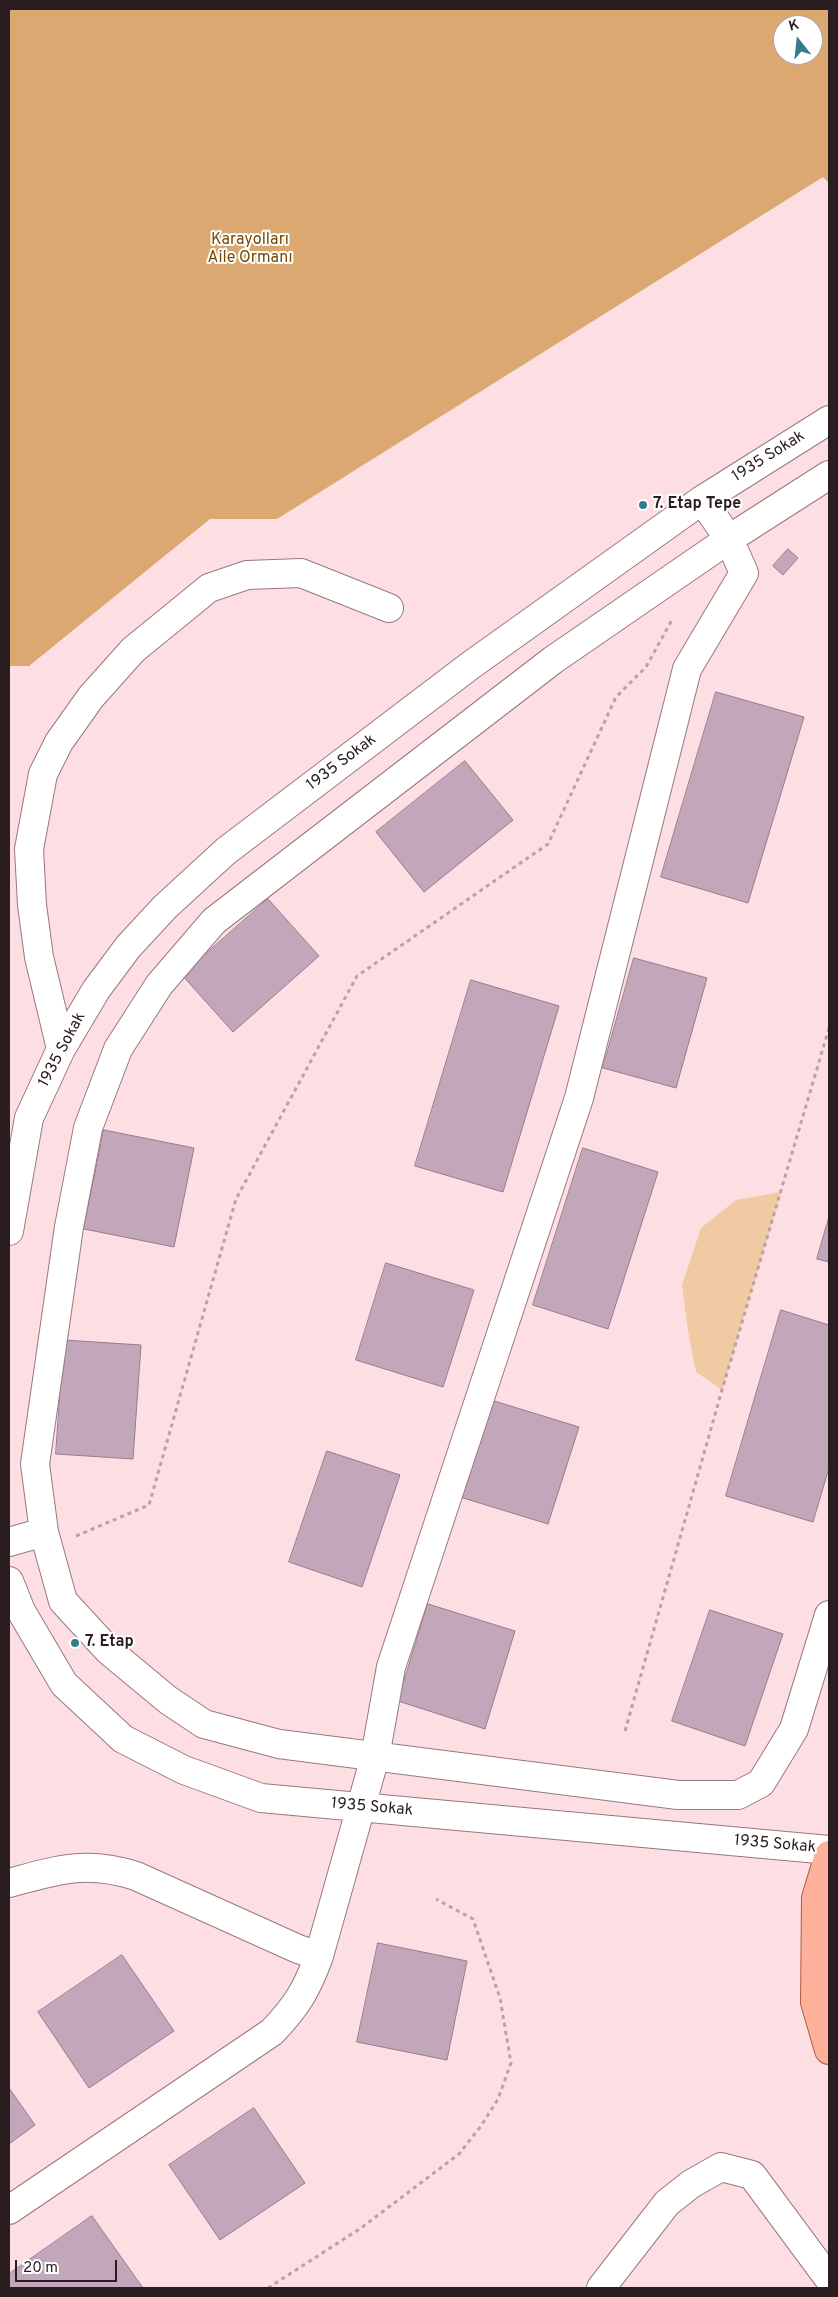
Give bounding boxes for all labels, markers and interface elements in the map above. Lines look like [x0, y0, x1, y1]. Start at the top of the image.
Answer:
north arrow [773, 15, 823, 65]
text: K [787, 17, 801, 36]
park label: Karayolları Aile Ormanı [208, 231, 292, 269]
street label: 1935 Sokak [729, 427, 809, 487]
place label: 7. Etap Tepe [653, 495, 741, 515]
marker: 7. Etap Tepe [637, 499, 649, 511]
street label: 1935 Sokak [303, 731, 381, 795]
street label: 1935 Sokak [35, 1009, 91, 1091]
place label: 7. Etap [85, 1633, 134, 1653]
marker: 7. Etap [69, 1637, 81, 1649]
street label: 1935 Sokak [330, 1795, 414, 1821]
street label: 1935 Sokak [733, 1832, 817, 1858]
scale bar [18, 2250, 120, 2282]
text: 20 m [23, 2259, 58, 2278]

